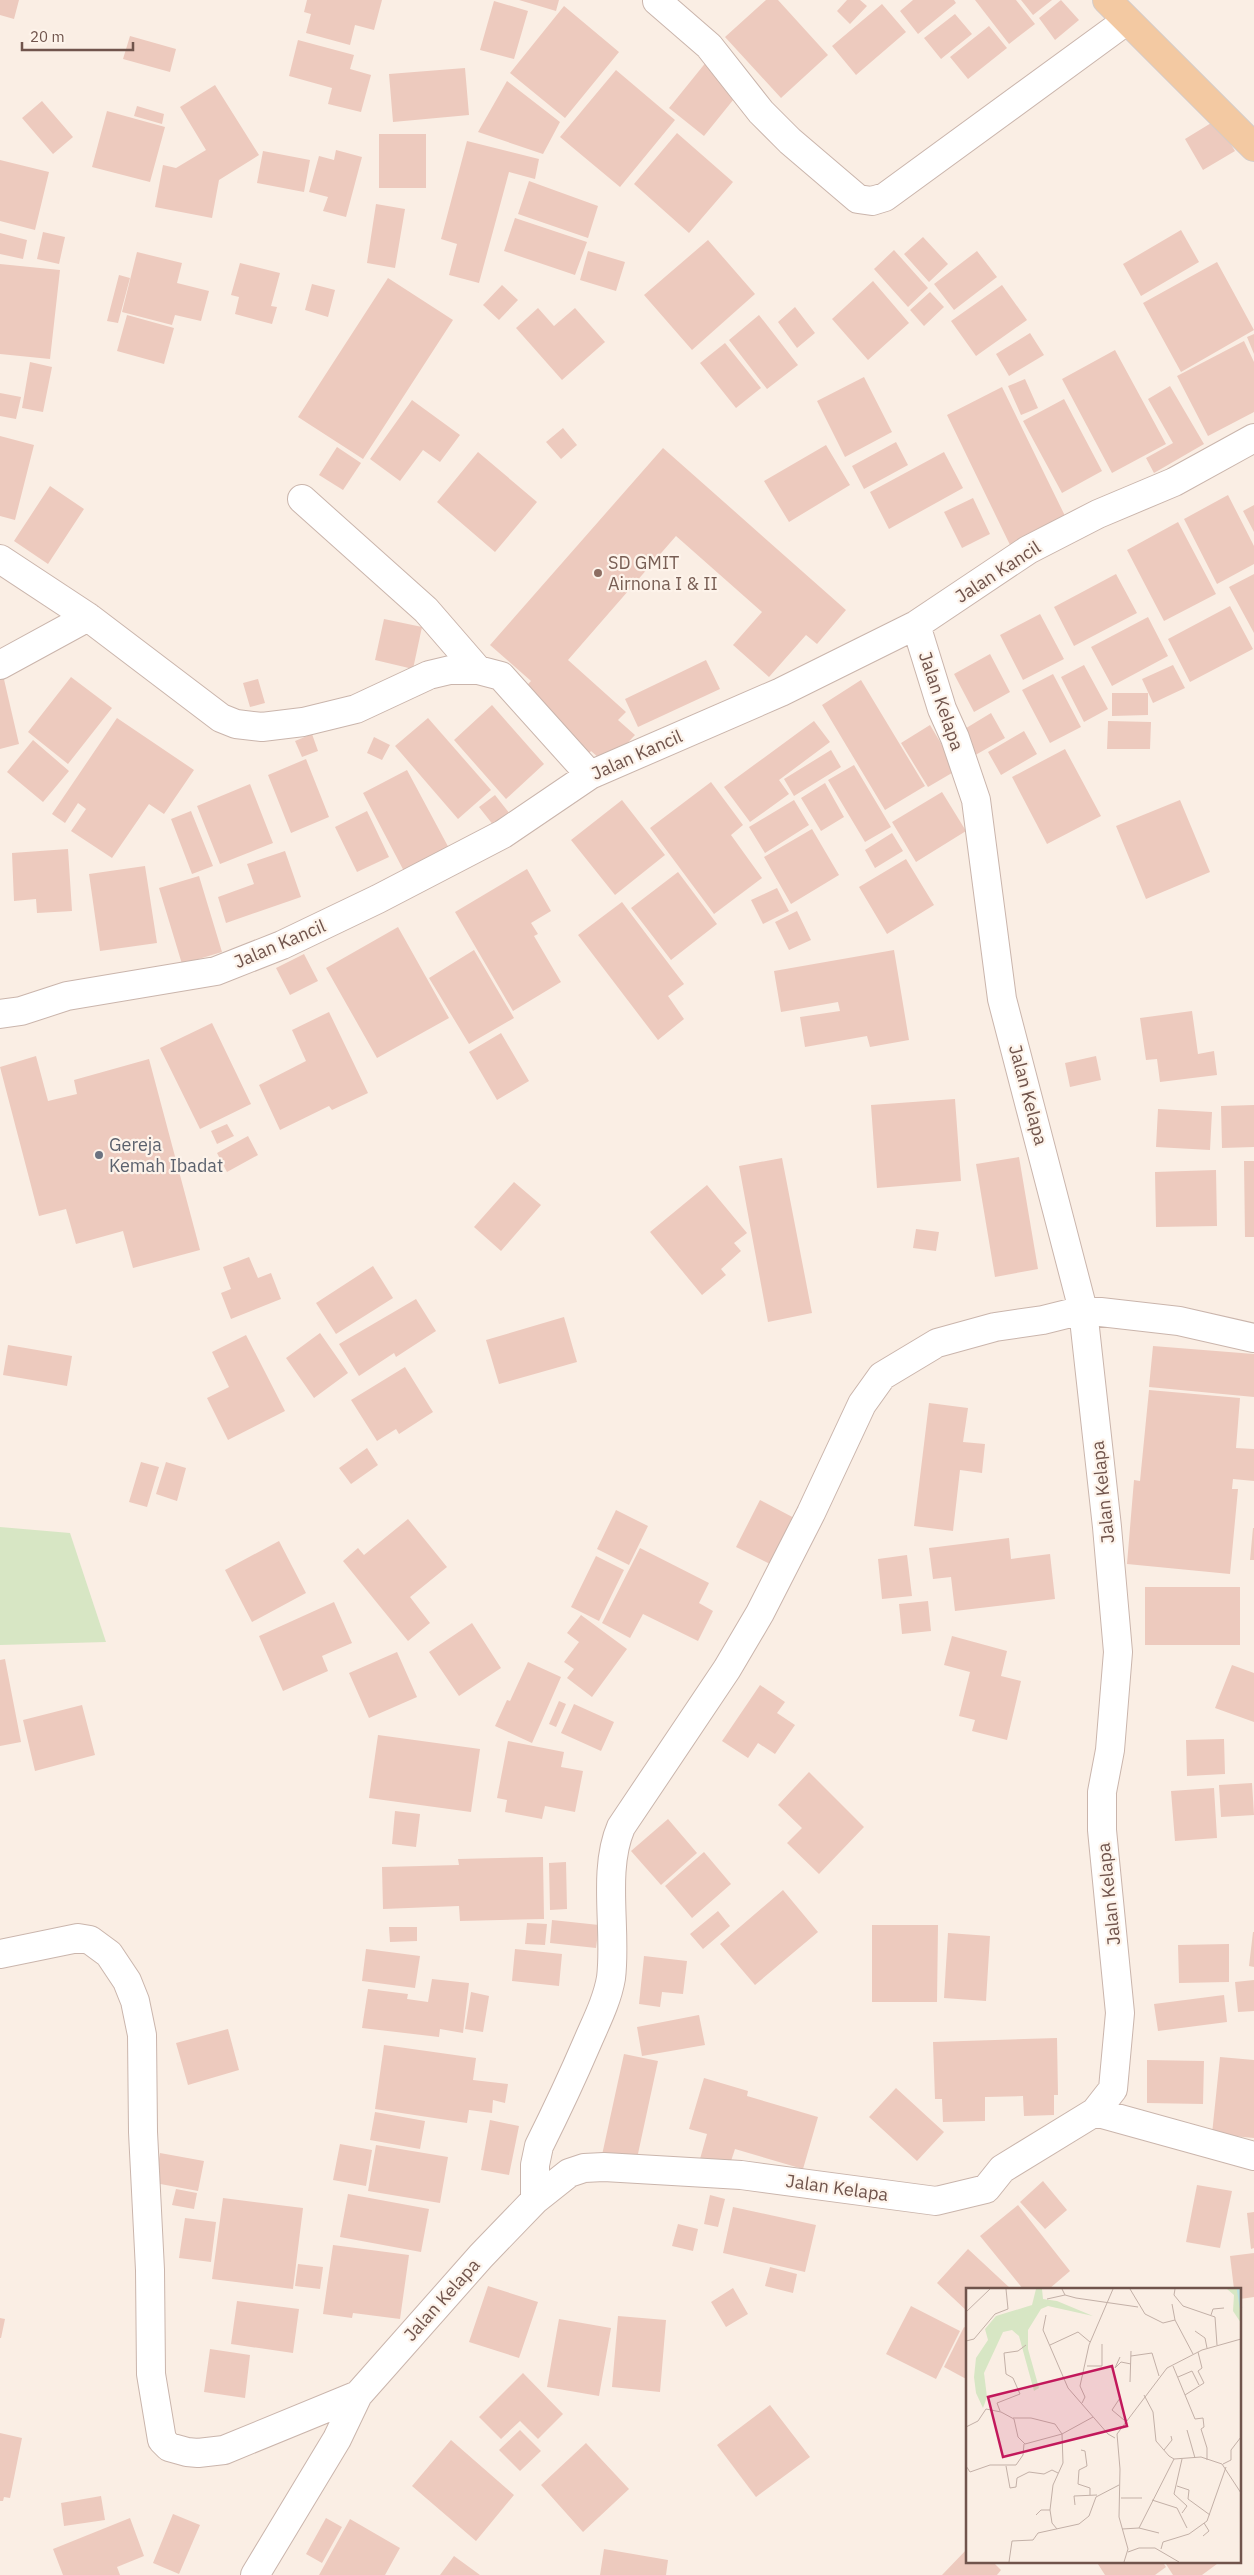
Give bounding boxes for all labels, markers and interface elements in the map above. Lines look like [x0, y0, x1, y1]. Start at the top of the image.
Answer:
scale bar [22, 20, 134, 52]
text: 20 m [30, 27, 65, 46]
street label: Jalan Kancil [951, 535, 1045, 608]
place label: SD GMIT Airnona I & II [608, 551, 718, 595]
marker: SD GMIT Airnona I & II [592, 567, 604, 579]
street label: Jalan Kelapa [914, 648, 969, 754]
street label: Jalan Kancil [588, 724, 686, 785]
street label: Jalan Kancil [231, 914, 329, 973]
street label: Jalan Kelapa [1004, 1042, 1053, 1148]
place label: Gereja Kemah Ibadat [109, 1133, 223, 1177]
marker: Gereja Kemah Ibadat [93, 1149, 105, 1161]
street label: Jalan Kelapa [1086, 1439, 1119, 1545]
street label: Jalan Kelapa [1092, 1841, 1125, 1947]
street label: Jalan Kelapa [784, 2169, 890, 2206]
street label: Jalan Kelapa [399, 2253, 485, 2346]
inset map [966, 2288, 1242, 2562]

